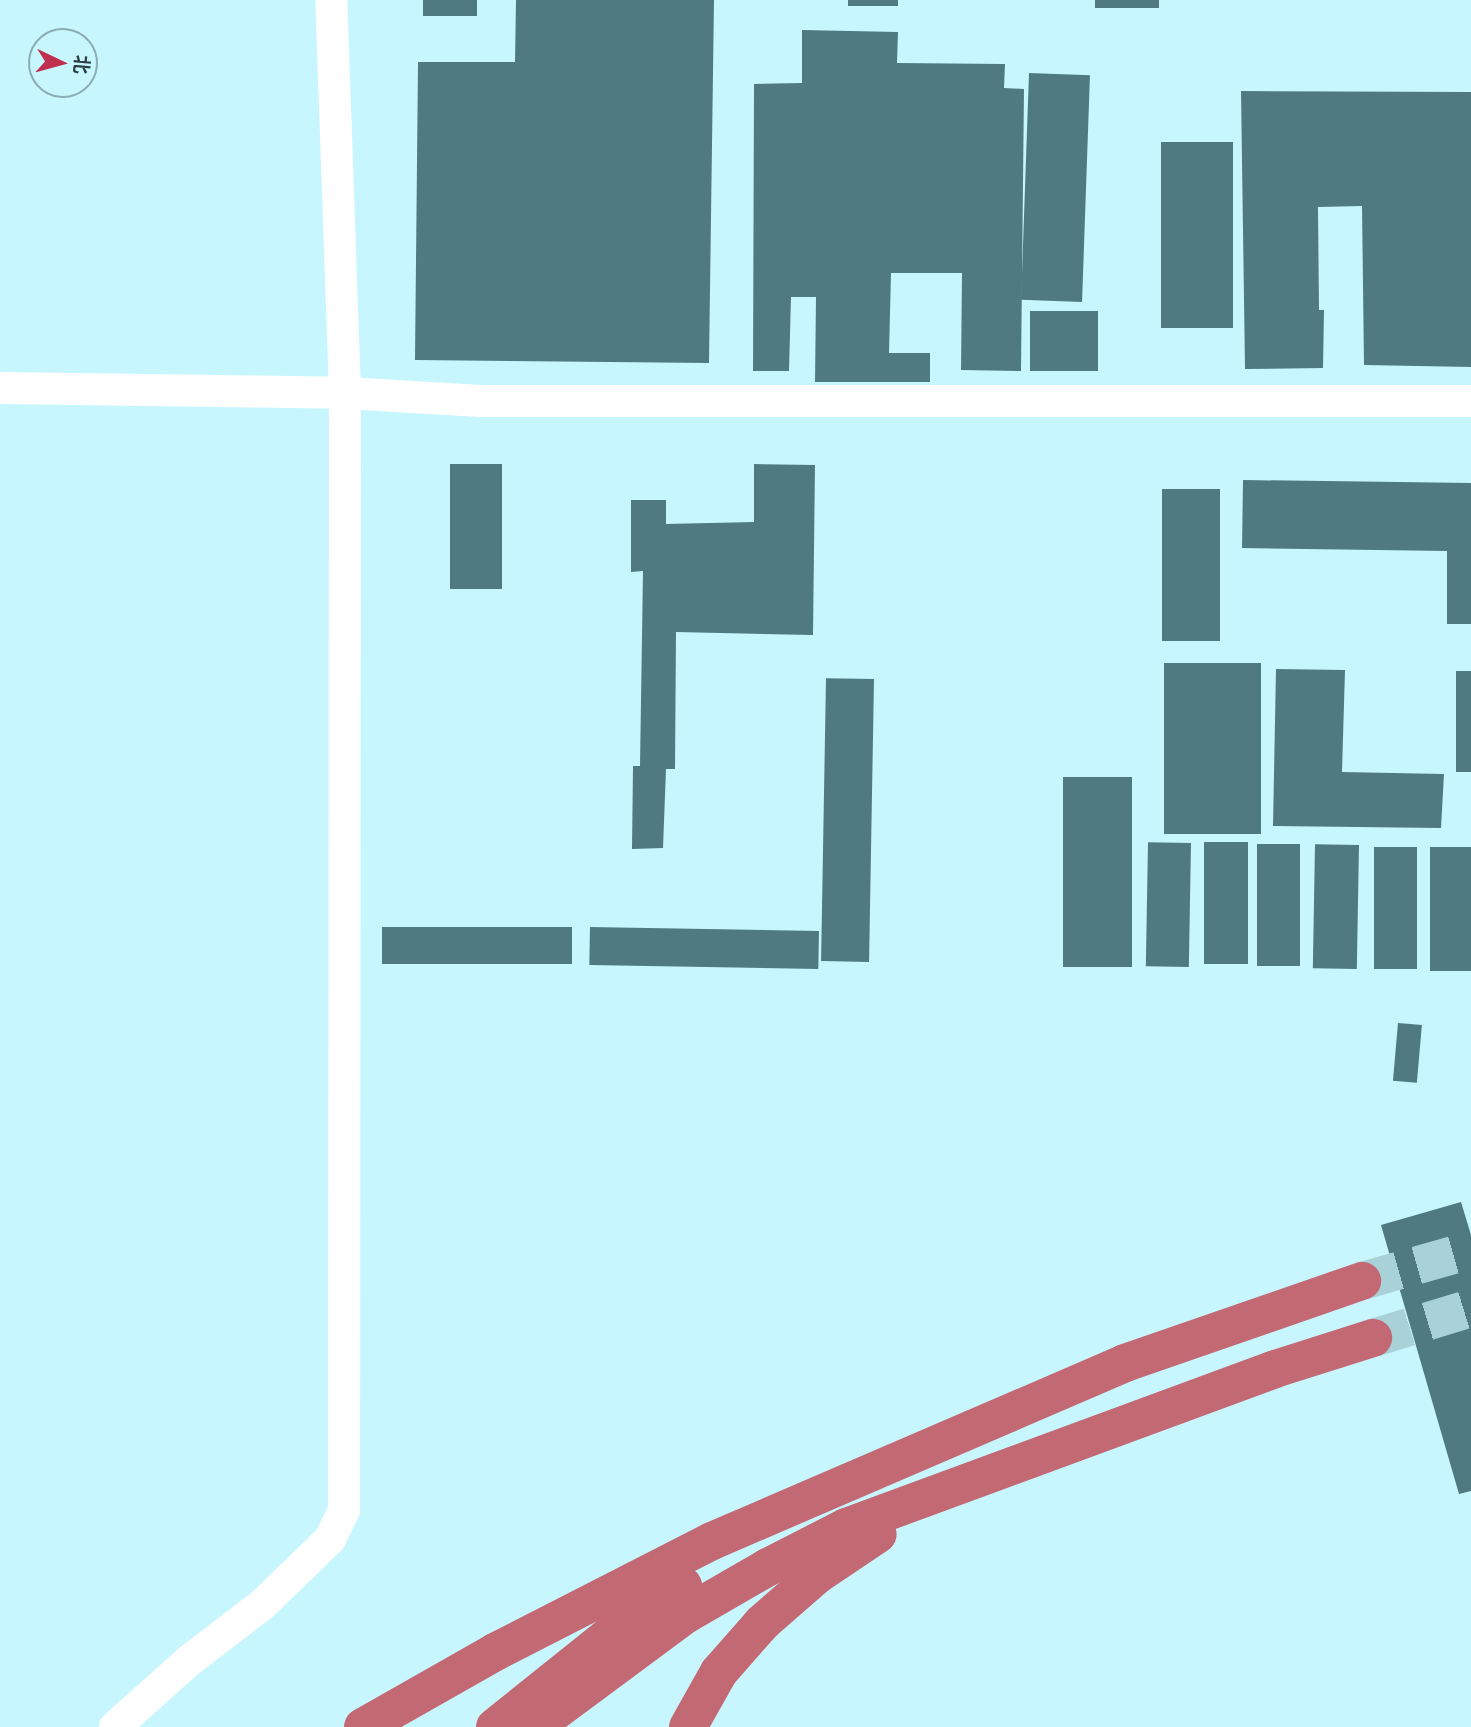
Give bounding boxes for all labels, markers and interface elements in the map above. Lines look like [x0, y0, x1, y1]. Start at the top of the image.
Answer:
north arrow [28, 28, 98, 98]
text: 北 [68, 54, 96, 75]

